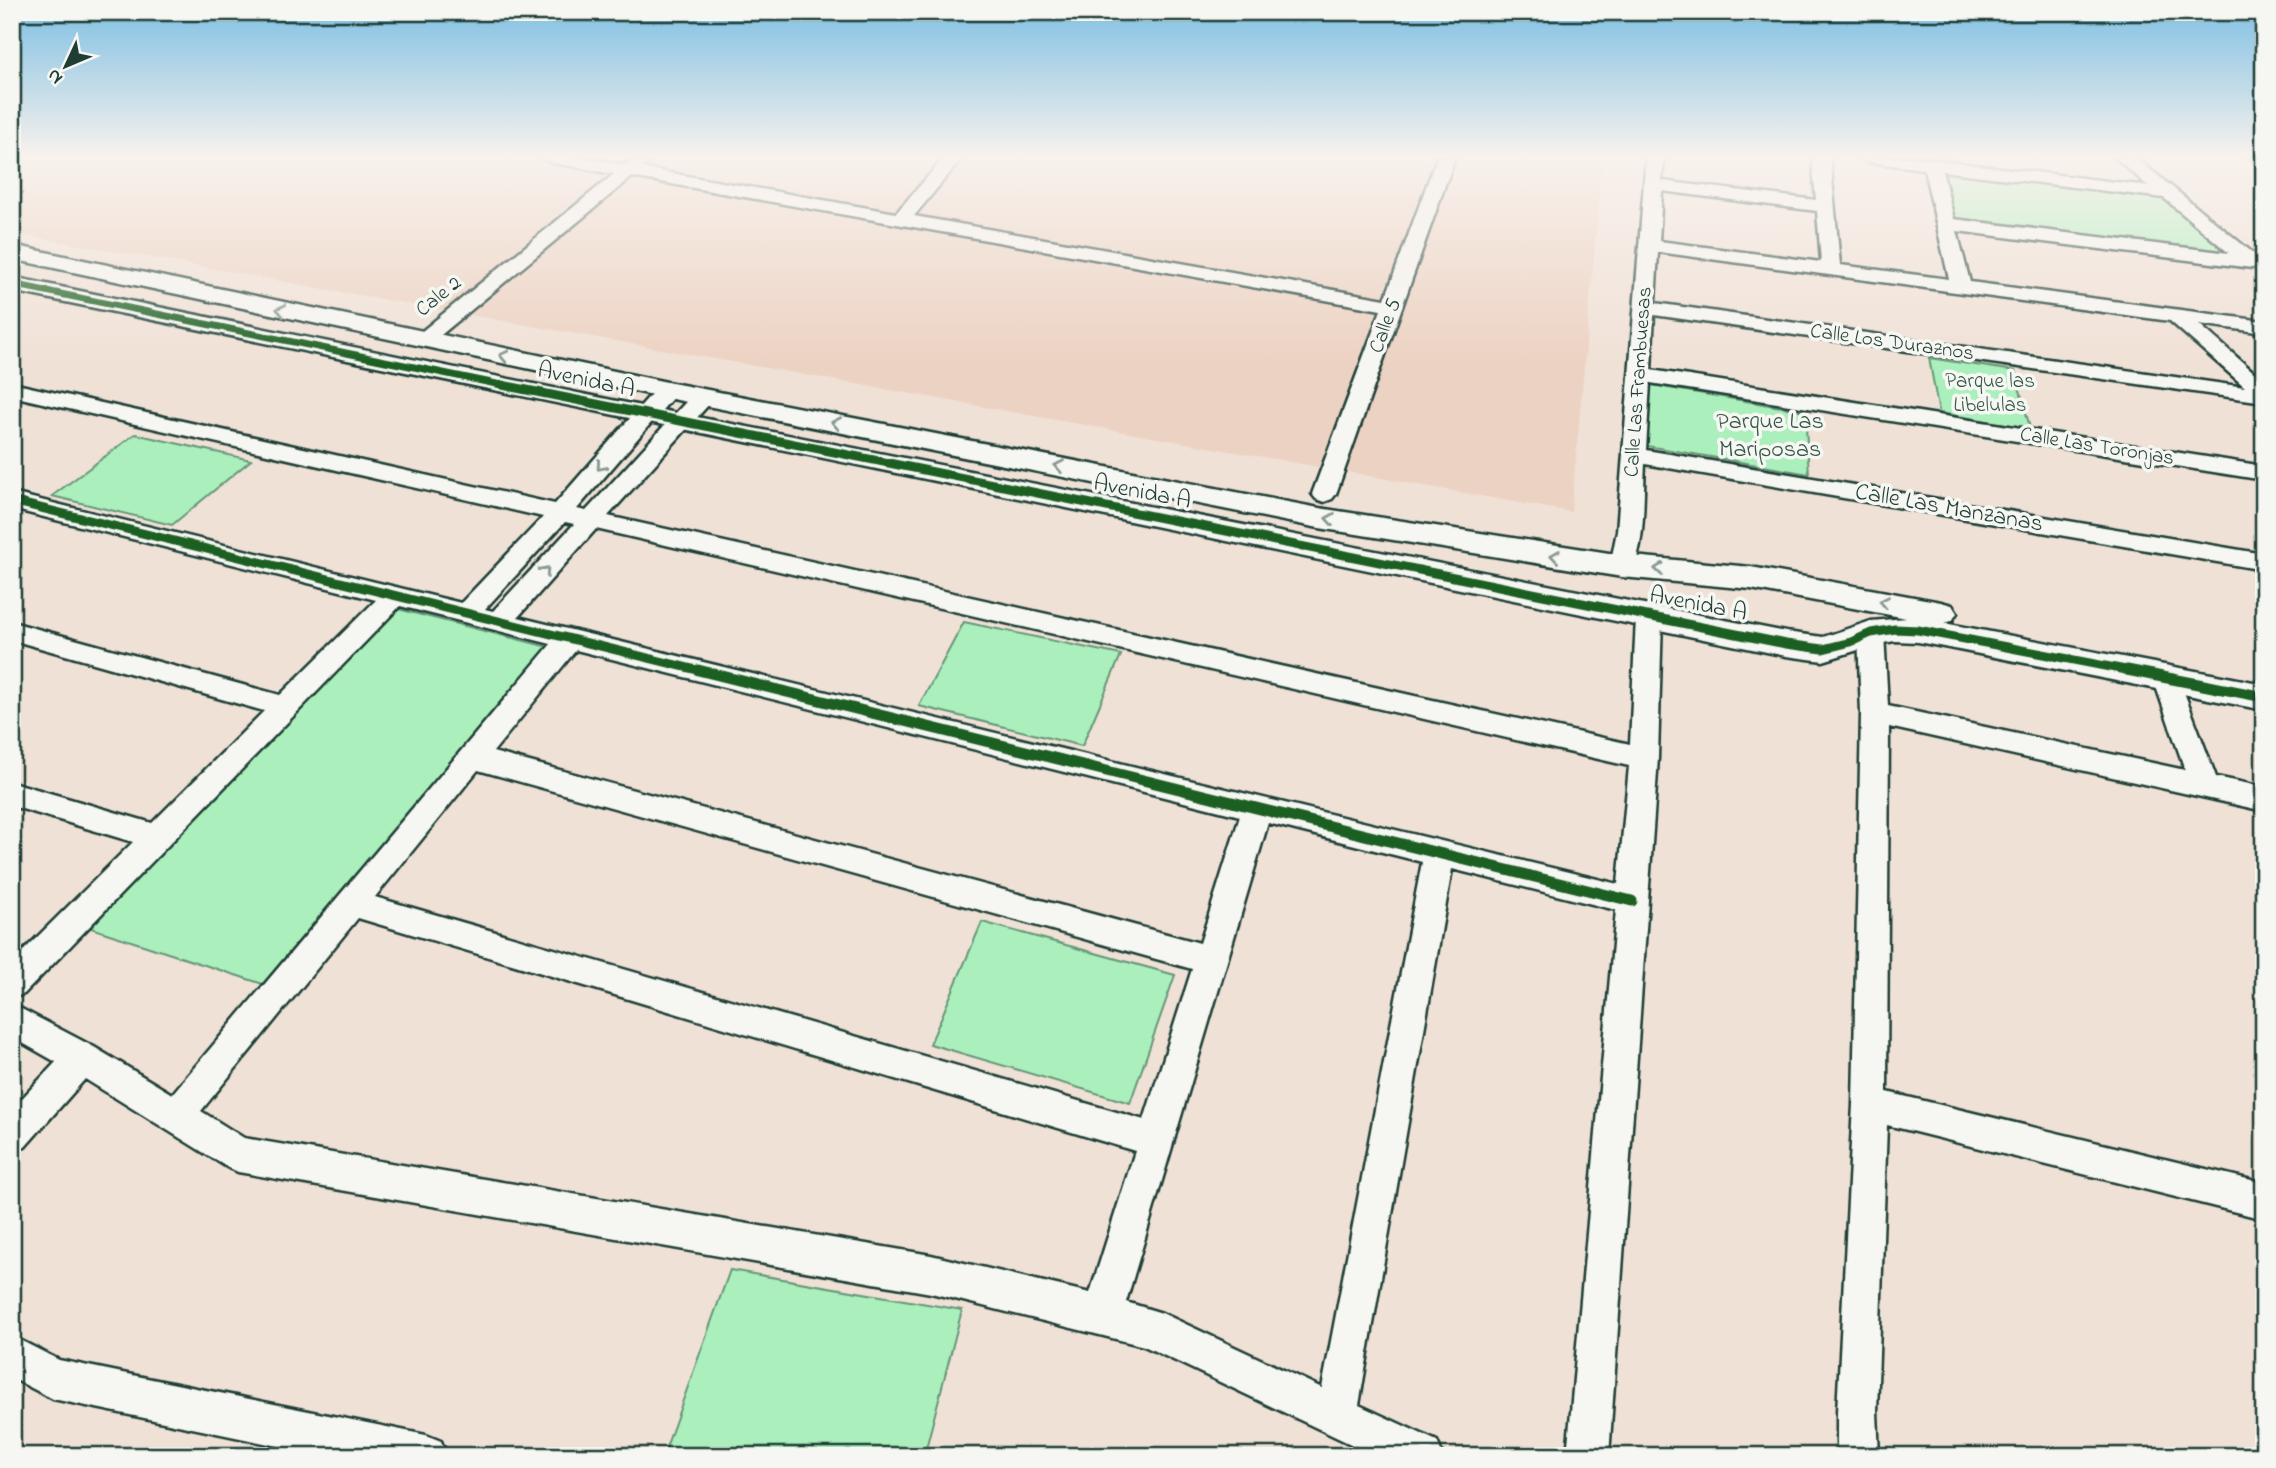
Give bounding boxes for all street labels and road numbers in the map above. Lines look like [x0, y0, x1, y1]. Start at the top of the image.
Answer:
street label: Cale 2 [410, 269, 468, 325]
street label: Calle Las Frambuesas [1617, 286, 1661, 478]
street label: Calle 5 [1362, 294, 1410, 358]
street label: Calle Los Duraznos [1808, 317, 1976, 369]
street label: Avenida A [534, 354, 638, 408]
street label: Calle Las Toronjas [2018, 420, 2176, 474]
street label: Avenida A [1090, 466, 1194, 520]
street label: Calle Las Manzanas [1852, 475, 2046, 543]
street label: Avenida A [1646, 578, 1750, 632]

